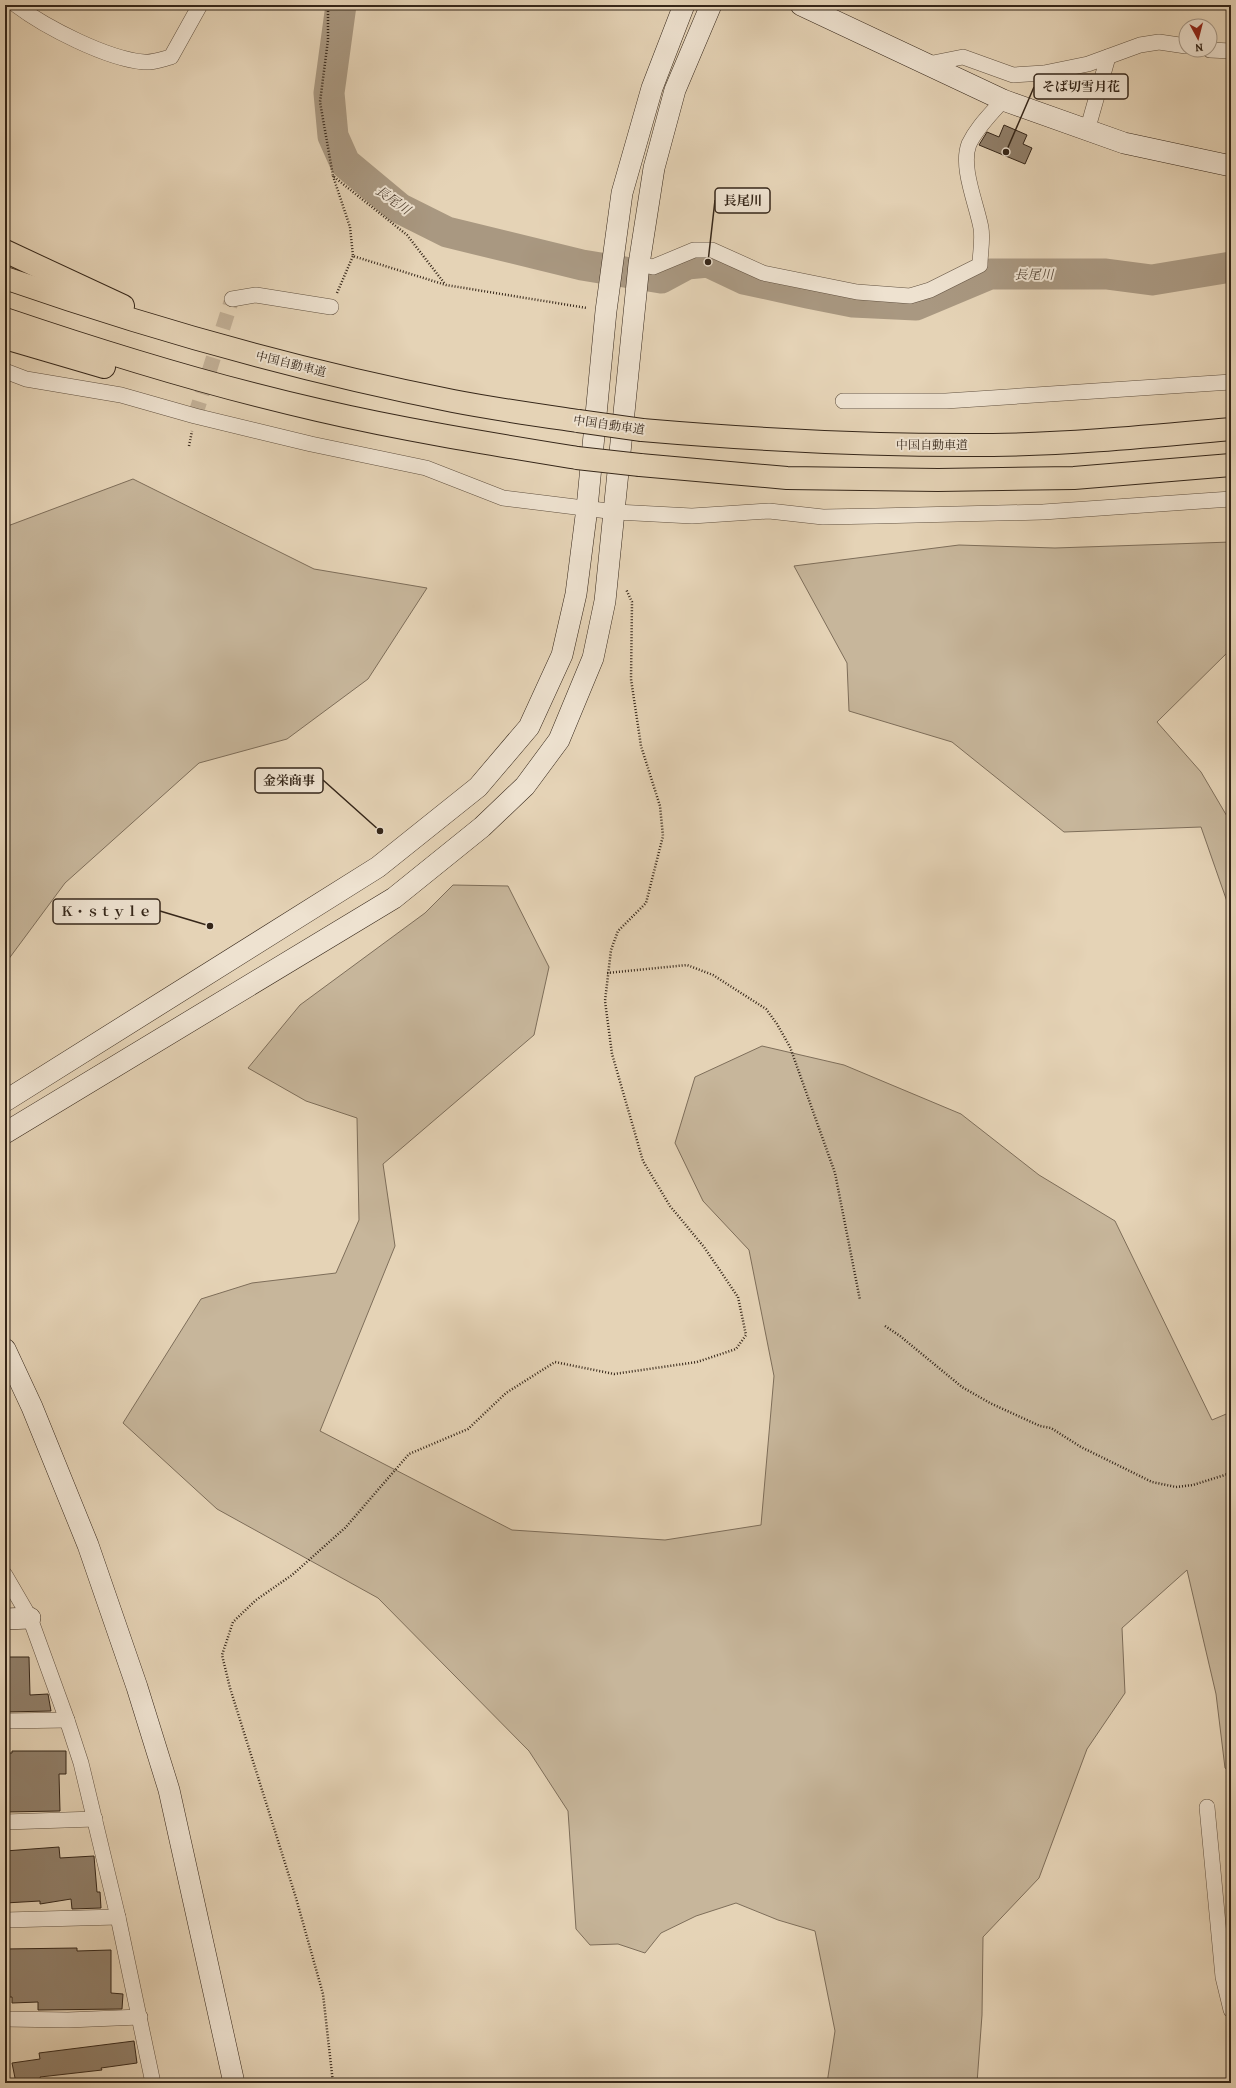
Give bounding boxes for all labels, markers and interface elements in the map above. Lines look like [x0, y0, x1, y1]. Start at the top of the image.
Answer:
north arrow [1178, 18, 1218, 58]
text: N [1194, 39, 1204, 55]
callout: そば切雪月花 [1034, 74, 1128, 99]
text: そば切雪月花 [1042, 78, 1120, 95]
water label: 長尾川 [372, 182, 415, 219]
callout: 長尾川 [715, 188, 770, 213]
text: 長尾川 [723, 192, 763, 209]
water label: 長尾川 [1014, 266, 1055, 283]
street label: 中国自動車道 [254, 348, 328, 380]
street label: 中国自動車道 [572, 412, 646, 438]
street label: 中国自動車道 [896, 437, 968, 453]
callout: 金栄商事 [255, 768, 323, 793]
text: 金栄商事 [263, 772, 315, 789]
callout: Ｋ・ｓｔｙｌｅ [53, 899, 160, 924]
text: Ｋ・ｓｔｙｌｅ [60, 903, 152, 920]

